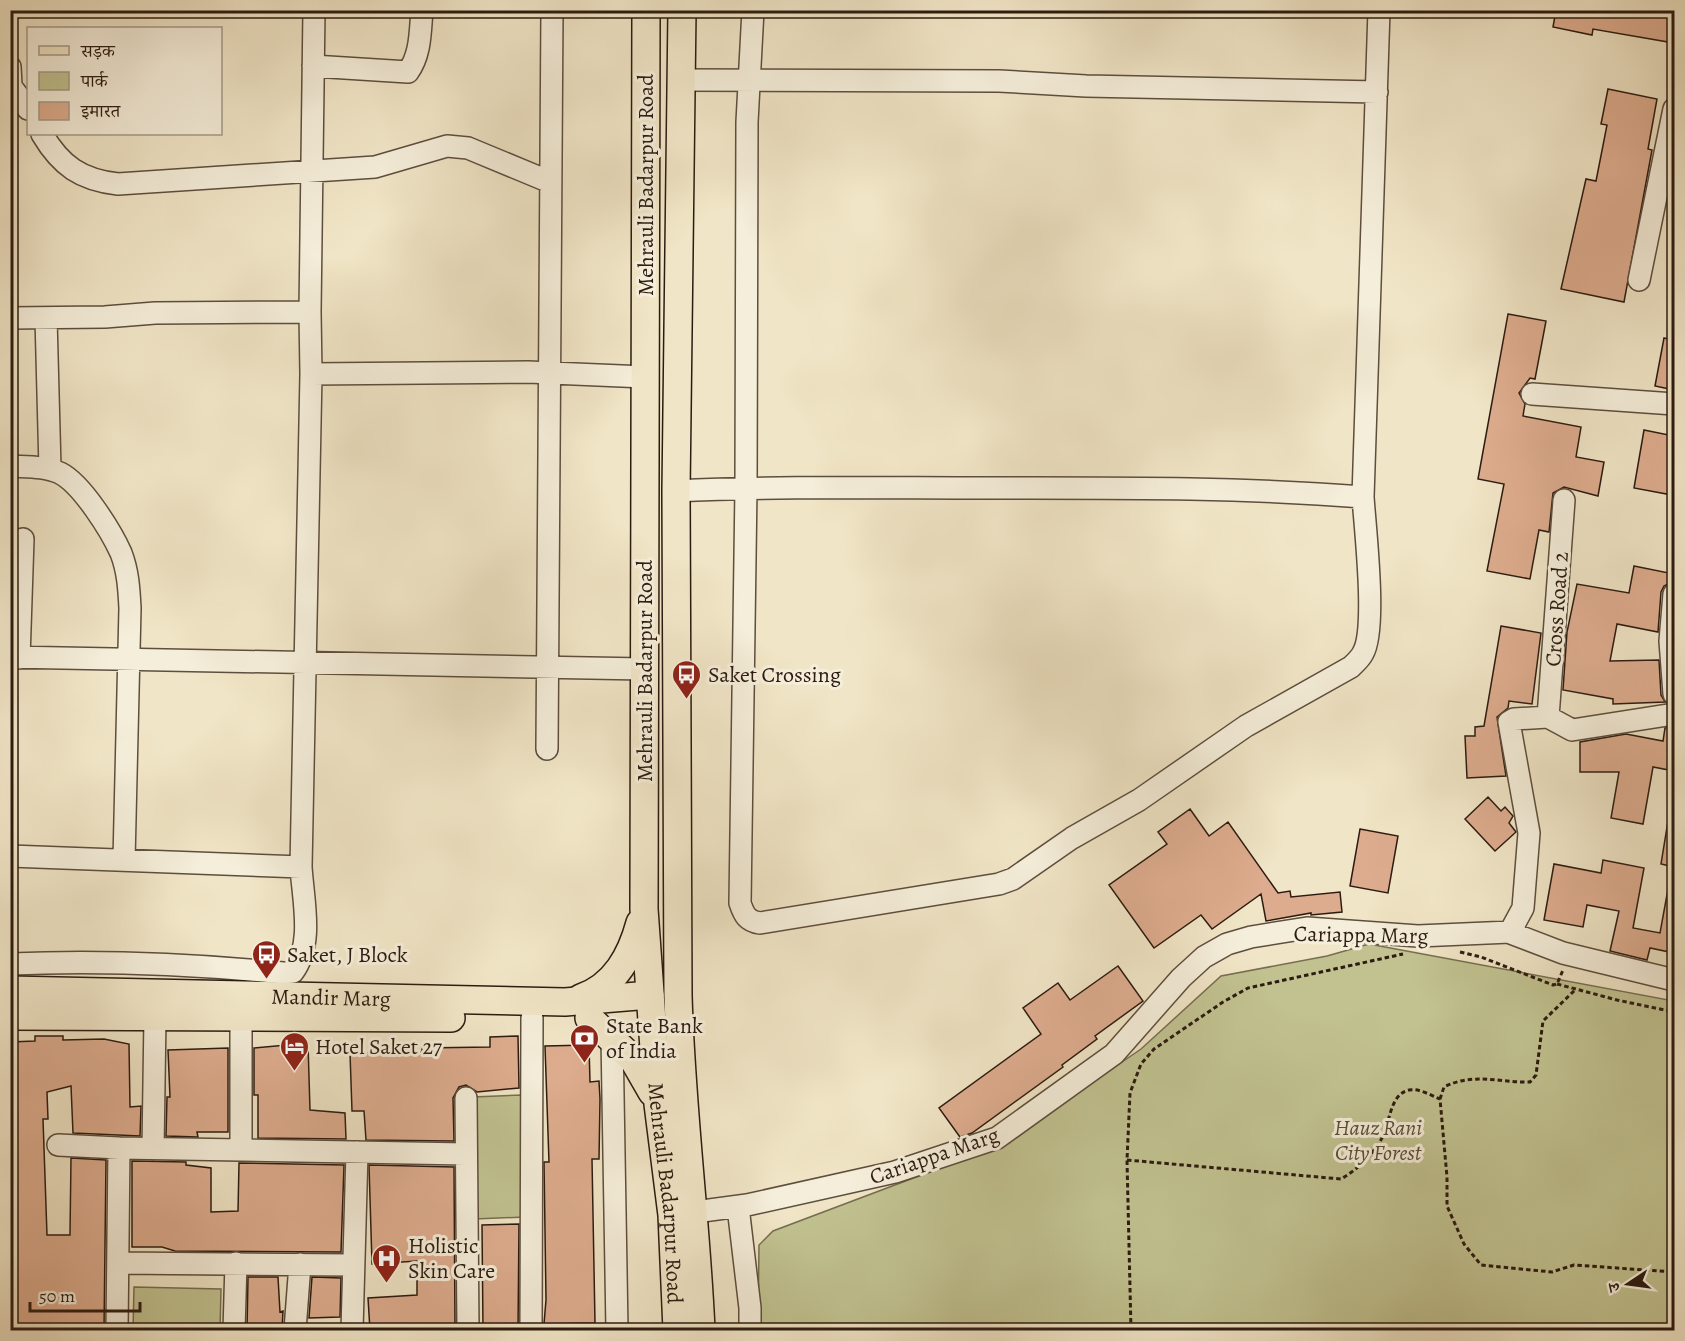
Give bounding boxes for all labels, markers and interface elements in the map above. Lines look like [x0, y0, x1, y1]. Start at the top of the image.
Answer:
legend [27, 27, 222, 135]
text: सड़क [80, 39, 116, 63]
text: पार्क [80, 69, 109, 93]
street label: Mehrauli Badarpur Road [631, 74, 661, 296]
text: इमारत [80, 99, 121, 123]
street label: Cross Road 2 [1538, 551, 1576, 668]
street label: Mehrauli Badarpur Road [630, 560, 660, 782]
bus stop icon: Saket Crossing [671, 658, 703, 700]
place label: Saket Crossing [708, 660, 841, 690]
street label: Cariappa Marg [1293, 919, 1429, 951]
bus stop icon: Saket, J Block [250, 938, 282, 980]
place label: Saket, J Block [287, 940, 408, 970]
street label: Mandir Marg [271, 982, 391, 1014]
place label: State Bank of India [606, 1011, 703, 1066]
bank icon: State Bank of India [569, 1022, 601, 1064]
hotel icon: Hotel Saket 27 [278, 1030, 310, 1072]
place label: Hotel Saket 27 [315, 1032, 443, 1062]
street label: Mehrauli Badarpur Road [640, 1081, 690, 1305]
park label: Hauz Rani City Forest [1334, 1113, 1422, 1168]
street label: Cariappa Marg [866, 1120, 1003, 1192]
place label: Holistic Skin Care [408, 1231, 495, 1286]
hospital icon: Holistic Skin Care [371, 1242, 403, 1284]
north arrow [1598, 1254, 1658, 1314]
scale bar [30, 1275, 140, 1313]
text: उ [1602, 1279, 1626, 1295]
text: 50 m [39, 1284, 75, 1308]

